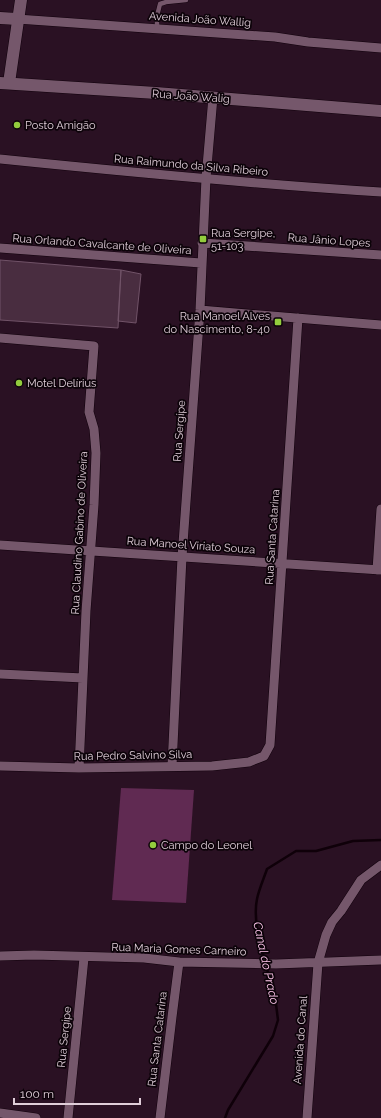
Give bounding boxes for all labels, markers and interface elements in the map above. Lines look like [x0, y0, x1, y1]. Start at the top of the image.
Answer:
street label: Avenida João Wallig [149, 9, 251, 30]
street label: Rua João Walig [152, 87, 230, 106]
place label: Posto Amigão [25, 119, 96, 132]
marker: Posto Amigão [12, 120, 22, 130]
street label: Rua Raimundo da Silva Ribeiro [113, 152, 269, 179]
place label: Rua Sergipe, 51-103 [211, 227, 275, 253]
street label: Rua Jânio Lopes [287, 231, 371, 250]
street label: Rua Orlando Cavalcante de Oliveira [12, 232, 192, 257]
marker: Rua Sergipe, 51-103 [198, 234, 208, 244]
place label: Rua Manoel Alves do Nascimento, 8-40 [164, 310, 270, 336]
marker: Rua Manoel Alves do Nascimento, 8-40 [273, 317, 283, 327]
place label: Motel Delírius [27, 377, 96, 390]
marker: Motel Delírius [14, 378, 24, 388]
street label: Rua Sergipe [171, 399, 188, 462]
street label: Rua Claudino Gabino de Oliveira [69, 451, 90, 615]
street label: Rua Santa Catarina [263, 489, 282, 585]
street label: Rua Manoel Viriato Souza [126, 535, 256, 556]
street label: Rua Pedro Salvino Silva [74, 748, 192, 763]
place label: Campo do Leonel [161, 839, 252, 852]
marker: Campo do Leonel [148, 840, 158, 850]
water label: Canal do Prado [250, 920, 282, 1006]
street label: Rua Maria Gomes Carneiro [111, 941, 247, 958]
street label: Rua Santa Catarina [145, 991, 170, 1087]
street label: Avenida do Canal [291, 995, 310, 1085]
street label: Rua Sergipe [55, 1005, 74, 1068]
scale bar [14, 1080, 140, 1106]
text: 100 m [20, 1087, 54, 1101]

